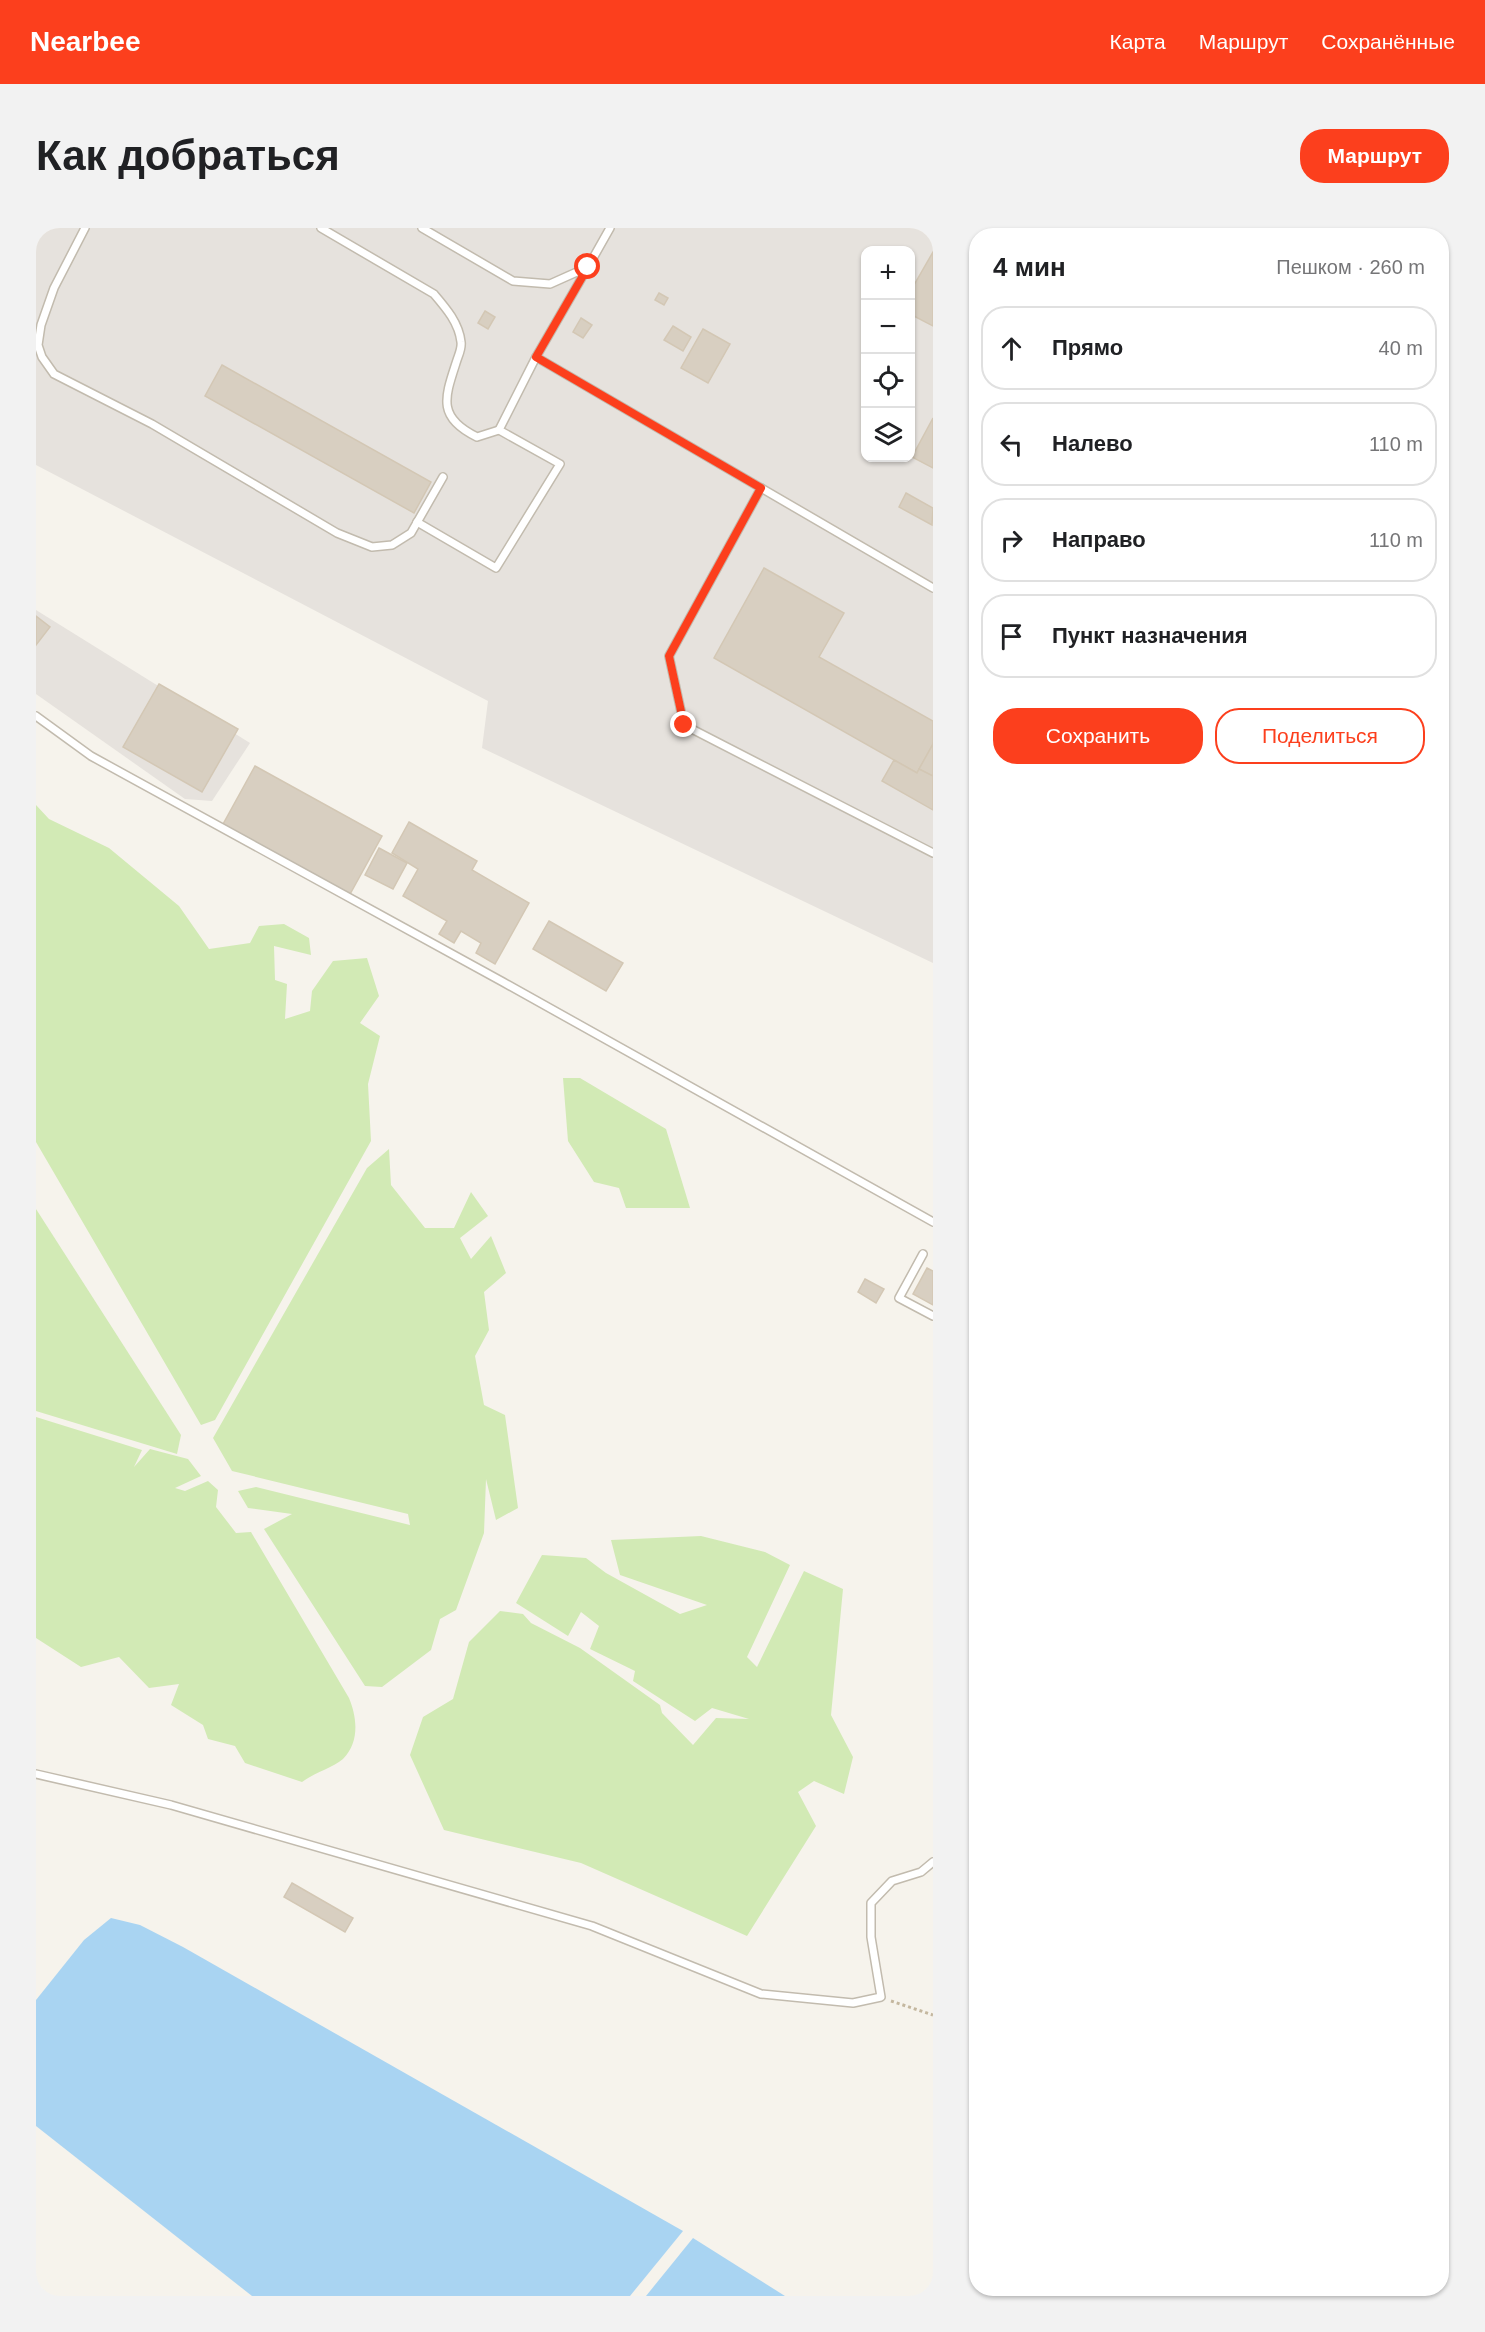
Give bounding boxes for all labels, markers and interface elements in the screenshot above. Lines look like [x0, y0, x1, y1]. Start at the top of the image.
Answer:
text: Nearbee [30, 26, 141, 57]
text: Карта [1110, 30, 1166, 53]
text: Маршрут [1199, 30, 1288, 53]
text: Сохранённые [1321, 30, 1455, 53]
button: Маршрут [1300, 129, 1449, 183]
text: Как добраться [36, 132, 340, 179]
map controls [861, 246, 915, 462]
button: + [861, 246, 915, 300]
text: 4 мин [993, 252, 1066, 282]
route start [574, 253, 600, 279]
text: Пешком · 260 m [1276, 256, 1425, 278]
button: − [861, 300, 915, 354]
icon: ahead [995, 332, 1028, 365]
text: Прямо [1052, 335, 1123, 360]
text: 40 m [1379, 337, 1423, 359]
button: locate [861, 354, 915, 408]
button: layers [861, 408, 915, 462]
icon: left [995, 428, 1028, 461]
text: Налево [1052, 431, 1133, 456]
text: 110 m [1369, 433, 1423, 455]
icon: right [995, 524, 1028, 557]
text: Направо [1052, 527, 1146, 552]
text: 110 m [1369, 529, 1423, 551]
icon: arrive [995, 620, 1028, 653]
text: Пункт назначения [1052, 623, 1248, 648]
button: Сохранить [993, 708, 1203, 764]
button: Поделиться [1215, 708, 1425, 764]
route end [670, 711, 696, 737]

